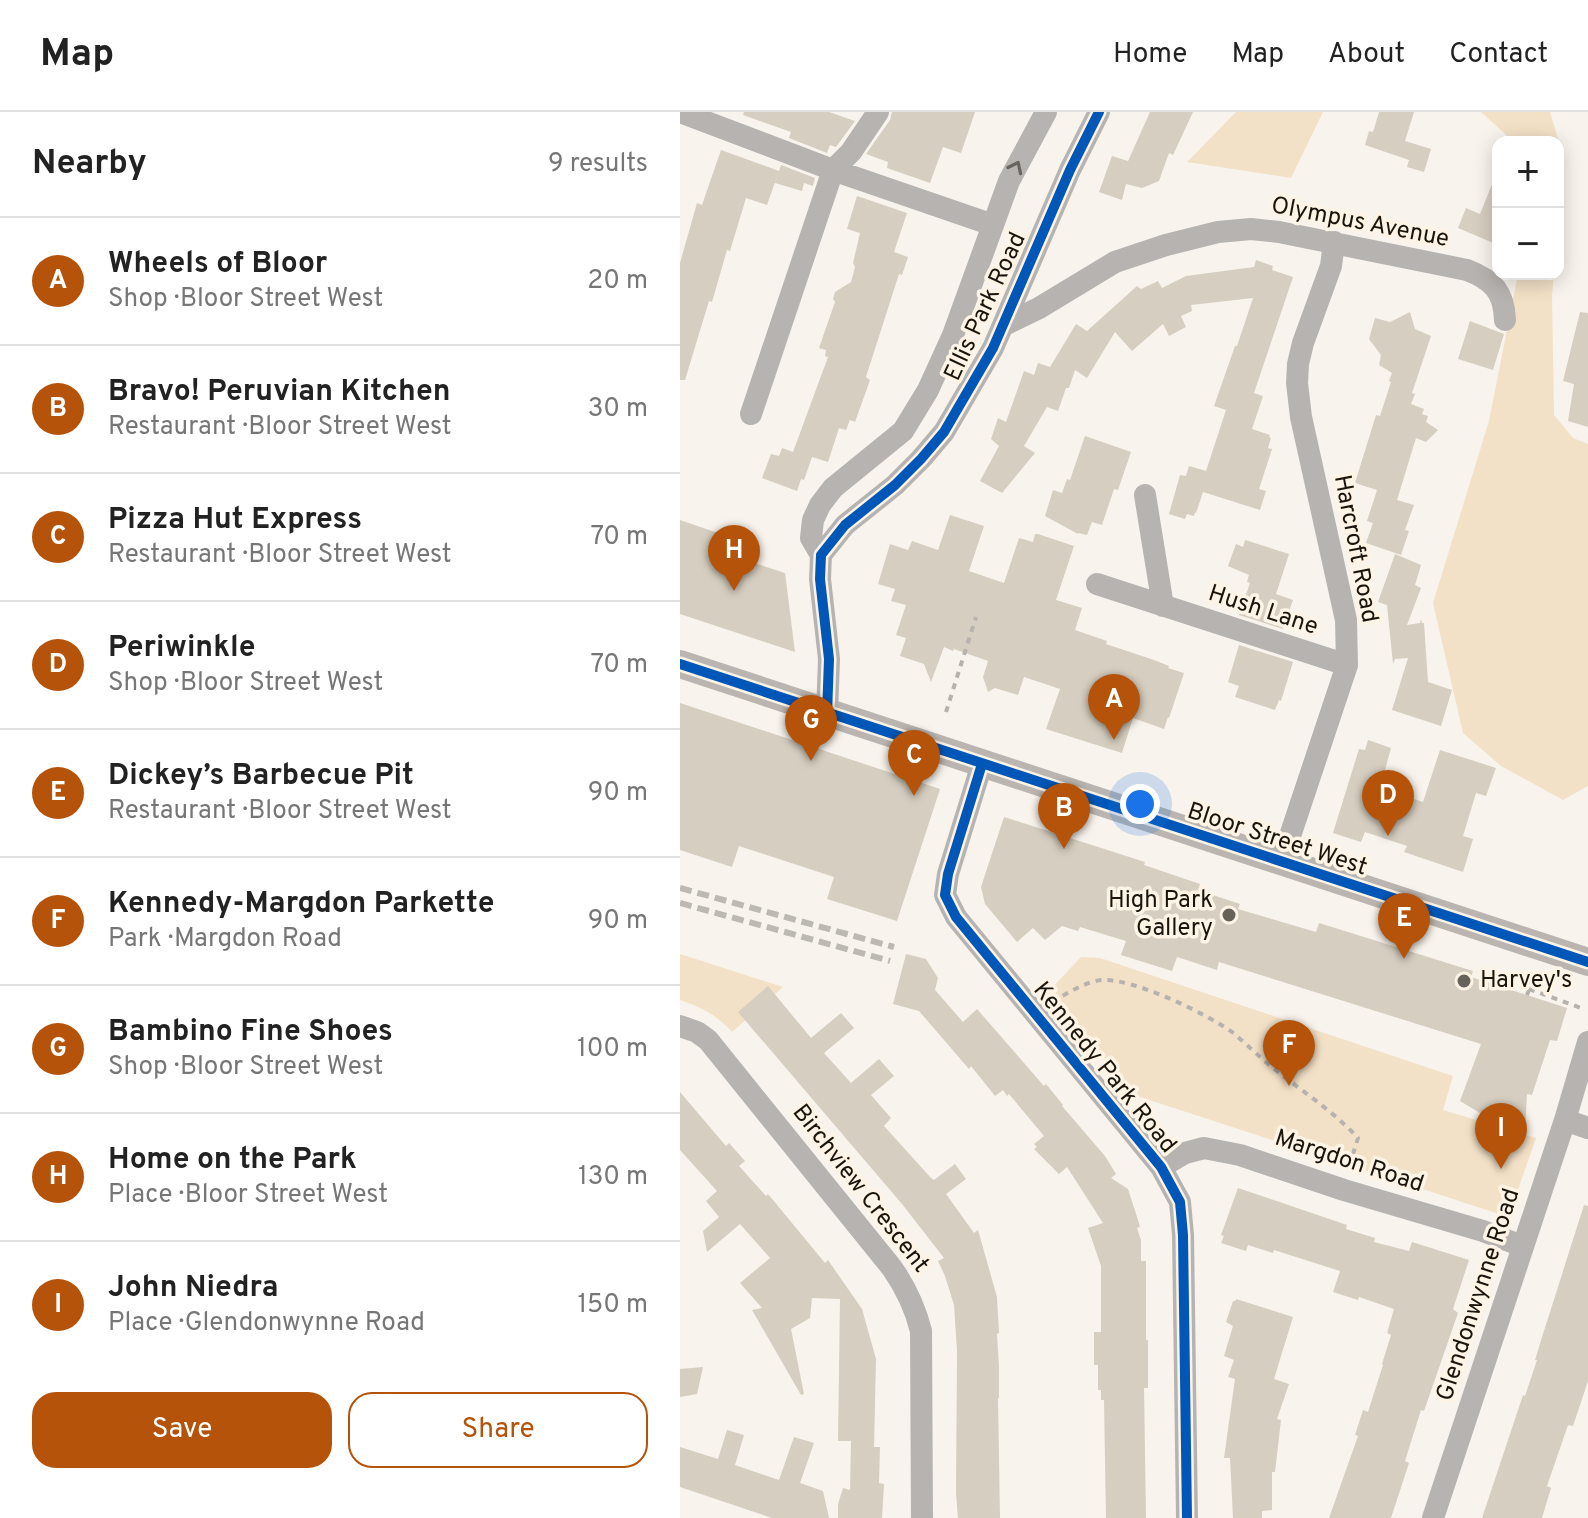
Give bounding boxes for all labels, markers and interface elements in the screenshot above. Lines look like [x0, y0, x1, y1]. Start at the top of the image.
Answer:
text: Map [40, 31, 114, 80]
text: Home [1113, 37, 1187, 73]
text: Map [1231, 37, 1284, 73]
text: About [1328, 37, 1405, 73]
text: Contact [1449, 37, 1548, 73]
map controls [1492, 136, 1564, 280]
button: + [1492, 136, 1564, 208]
text: Nearby [32, 143, 147, 186]
text: 9 results [548, 148, 648, 181]
one-way arrow [1007, 160, 1022, 175]
street label: Olympus Avenue [1268, 191, 1452, 255]
button: − [1492, 208, 1564, 280]
street label: Ellis Park Road [938, 228, 1034, 386]
text: Wheels of Bloor [108, 246, 327, 283]
text: A [49, 265, 67, 298]
text: 20 m [587, 265, 648, 298]
text: Shop · Bloor Street West [108, 283, 383, 316]
text: Bravo! Peruvian Kitchen [108, 374, 451, 411]
text: B [49, 393, 67, 426]
text: 30 m [588, 393, 648, 426]
text: Restaurant · Bloor Street West [108, 411, 452, 444]
street label: Harcroft Road [1326, 472, 1384, 626]
text: Pizza Hut Express [108, 502, 362, 539]
text: C [50, 521, 66, 554]
text: 70 m [590, 521, 648, 554]
pin: H [708, 525, 760, 591]
text: Restaurant · Bloor Street West [108, 539, 452, 572]
street label: Hush Lane [1204, 579, 1322, 643]
text: Periwinkle [108, 630, 255, 667]
text: D [49, 649, 67, 682]
text: 70 m [590, 649, 648, 682]
text: Shop · Bloor Street West [108, 667, 383, 700]
pin: A [1088, 674, 1140, 740]
pin: G [785, 695, 837, 761]
pin: C [888, 730, 940, 796]
text: Dickey’s Barbecue Pit [108, 758, 414, 795]
pin: D [1362, 770, 1414, 836]
text: E [50, 777, 66, 810]
text: 90 m [588, 777, 648, 810]
pin: B [1038, 783, 1090, 849]
your location [1120, 784, 1160, 824]
text: Restaurant · Bloor Street West [108, 795, 452, 828]
street label: Bloor Street West [1183, 797, 1371, 883]
text: Kennedy-Margdon Parkette [108, 886, 494, 923]
place label: High Park Gallery [1108, 886, 1213, 944]
pin: E [1378, 893, 1430, 959]
text: F [51, 905, 65, 938]
text: 90 m [588, 905, 648, 938]
marker: High Park Gallery [1220, 906, 1238, 924]
text: Park · Margdon Road [108, 923, 342, 956]
place label: Harvey's [1480, 966, 1572, 996]
marker: Harvey's [1455, 972, 1473, 990]
street label: Kennedy Park Road [1026, 976, 1182, 1160]
text: Bambino Fine Shoes [108, 1014, 393, 1051]
pin: F [1263, 1020, 1315, 1086]
text: G [49, 1033, 67, 1066]
text: 100 m [577, 1033, 648, 1066]
text: Shop · Bloor Street West [108, 1051, 383, 1084]
street label: Birchview Crescent [785, 1099, 935, 1279]
pin: I [1475, 1103, 1527, 1169]
street label: Margdon Road [1271, 1124, 1427, 1200]
text: Home on the Park [108, 1142, 357, 1179]
text: H [49, 1161, 67, 1194]
text: 130 m [578, 1161, 648, 1194]
text: Place · Bloor Street West [108, 1179, 388, 1212]
street label: Glendonwynne Road [1430, 1185, 1528, 1405]
text: John Niedra [108, 1270, 278, 1307]
text: I [54, 1289, 62, 1322]
text: 150 m [577, 1289, 648, 1322]
text: Place · Glendonwynne Road [108, 1307, 425, 1340]
button: Save [32, 1392, 332, 1468]
button: Share [348, 1392, 648, 1468]

